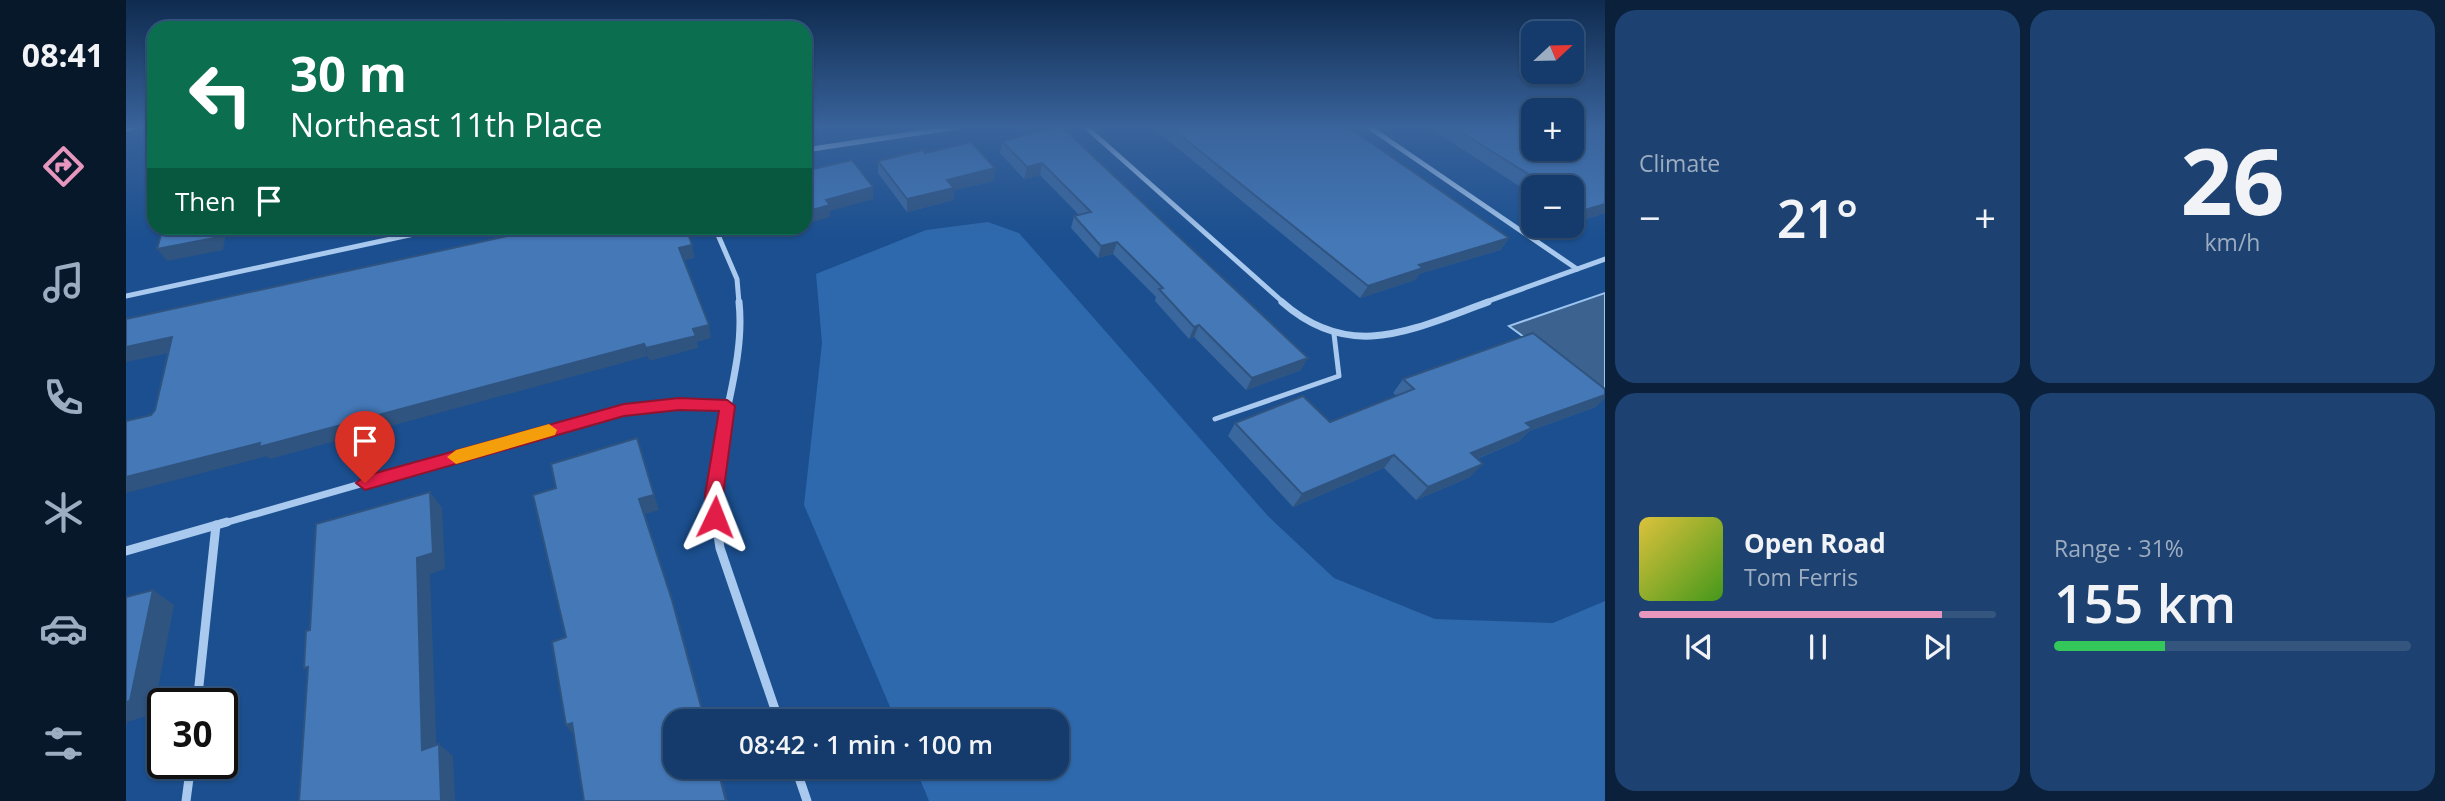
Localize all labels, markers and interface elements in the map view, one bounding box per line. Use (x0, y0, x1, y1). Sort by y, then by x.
north arrow (1521, 21, 1584, 84)
map controls (1521, 21, 1584, 238)
text: 08:41 (22, 33, 104, 76)
text: 30 m (290, 40, 407, 106)
icon: left (175, 49, 266, 140)
button: + (1521, 98, 1584, 161)
text: Northeast 11th Place (290, 103, 603, 146)
text: 26 (2180, 118, 2285, 242)
icon: directions (39, 142, 88, 191)
text: Climate (1639, 147, 1720, 179)
button: − (1521, 175, 1584, 238)
icon: arrive (250, 182, 288, 220)
text: 21° (1777, 182, 1858, 253)
text: Then (175, 183, 236, 219)
text: − (1639, 191, 1661, 243)
text: + (1974, 191, 1996, 243)
text: km/h (2205, 226, 2260, 258)
icon: music (39, 258, 88, 307)
icon: phone (39, 373, 88, 422)
pin (335, 411, 395, 483)
icon: arrive (346, 422, 384, 460)
position arrow (678, 480, 752, 554)
icon: climate (39, 488, 88, 537)
text: Open Road (1744, 525, 1886, 561)
text: Range · 31% (2054, 532, 2184, 564)
text: Tom Ferris (1744, 561, 1858, 593)
text: 155 km (2054, 567, 2236, 638)
icon: car (39, 604, 88, 653)
icon: previous (1680, 628, 1718, 666)
icon: pause (1799, 628, 1837, 666)
icon: next (1918, 628, 1956, 666)
speed limit sign: 30 (147, 688, 238, 779)
icon: filters (39, 719, 88, 768)
text: 08:42 · 1 min · 100 m (739, 726, 993, 762)

